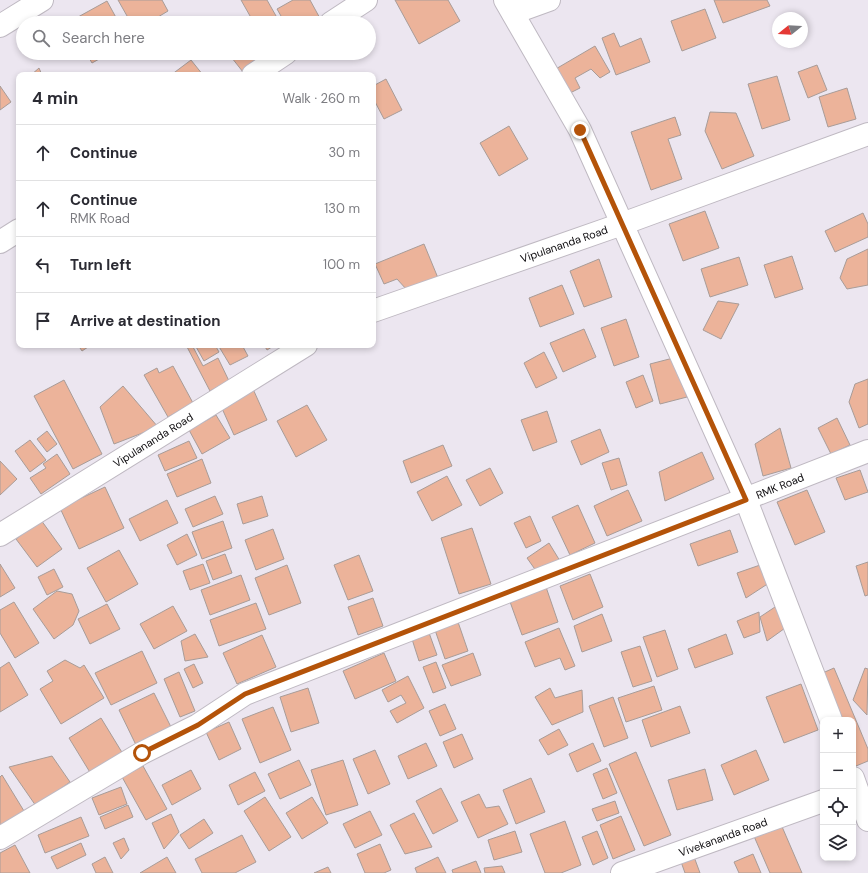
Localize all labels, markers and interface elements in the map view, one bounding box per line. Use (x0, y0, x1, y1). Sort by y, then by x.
north arrow (772, 12, 808, 48)
search box (16, 16, 376, 60)
icon: search (30, 27, 52, 49)
text: Search here (62, 28, 145, 48)
text: 4 min (32, 87, 78, 109)
text: Walk · 260 m (282, 90, 360, 107)
route end (571, 121, 589, 139)
icon: ahead (32, 142, 54, 164)
text: Continue (70, 143, 138, 163)
text: 30 m (328, 144, 360, 161)
text: Continue (70, 190, 138, 210)
icon: ahead (32, 198, 54, 220)
text: 130 m (324, 200, 360, 217)
text: RMK Road (70, 210, 130, 227)
street label: Vipulananda Road (518, 222, 610, 266)
icon: left (32, 254, 54, 276)
text: Turn left (70, 255, 131, 275)
text: 100 m (323, 256, 360, 273)
icon: arrive (32, 310, 54, 332)
text: Arrive at destination (70, 311, 221, 331)
street label: Vipulananda Road (110, 410, 196, 470)
street label: RMK Road (754, 470, 806, 502)
map controls (820, 717, 856, 861)
button: + (820, 717, 856, 753)
route start (133, 744, 151, 762)
button: − (820, 753, 856, 789)
button: locate (820, 789, 856, 825)
street label: Vivekananda Road (677, 814, 769, 860)
button: layers (820, 825, 856, 861)

